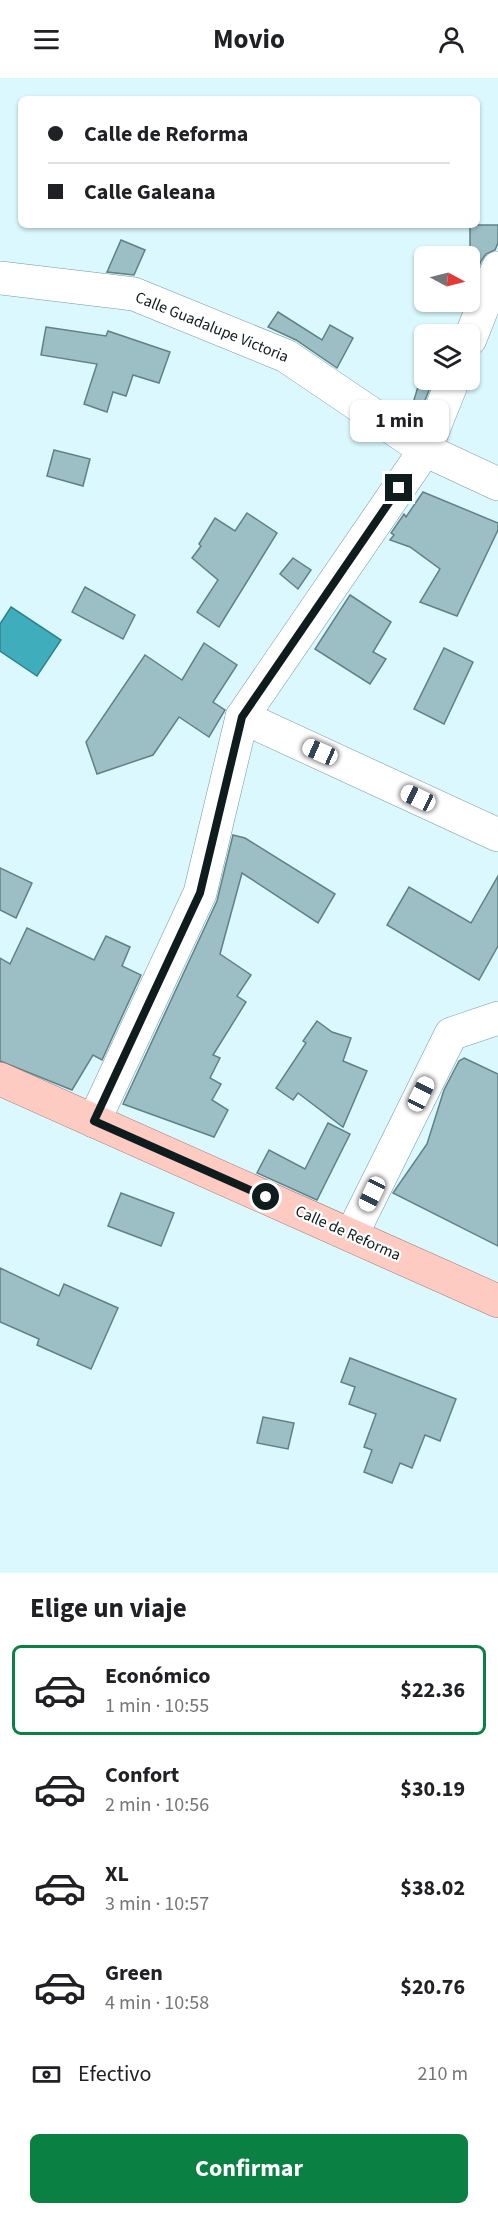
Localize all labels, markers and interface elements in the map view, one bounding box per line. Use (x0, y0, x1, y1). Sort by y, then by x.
text: Movio (213, 20, 285, 59)
icon: menu (30, 23, 63, 56)
icon: person (435, 23, 468, 56)
text: Calle de Reforma (84, 118, 248, 150)
text: Calle Galeana (84, 176, 216, 208)
north arrow (414, 246, 480, 312)
map controls (414, 246, 480, 390)
street label: Calle Guadalupe Victoria (132, 286, 292, 368)
button: layers (414, 324, 480, 390)
callout: 1 min (350, 401, 448, 443)
text: 1 min (375, 407, 424, 435)
route end (385, 474, 412, 501)
car (300, 736, 340, 768)
car (398, 782, 438, 814)
car (405, 1074, 437, 1114)
car (356, 1174, 388, 1214)
route start (252, 1183, 279, 1210)
street label: Calle de Reforma (292, 1200, 404, 1266)
text: Elige un viaje (30, 1589, 187, 1628)
text: Económico (105, 1660, 210, 1692)
icon: car (33, 1663, 87, 1717)
text: $22.36 (400, 1674, 465, 1706)
text: 1 min · 10:55 (105, 1692, 209, 1720)
text: Confort (105, 1759, 179, 1791)
icon: car (33, 1762, 87, 1816)
text: $30.19 (400, 1773, 465, 1805)
text: 2 min · 10:56 (105, 1791, 209, 1819)
text: XL (105, 1858, 129, 1890)
icon: car (33, 1861, 87, 1915)
text: $38.02 (400, 1872, 465, 1904)
text: 3 min · 10:57 (105, 1890, 209, 1918)
text: Green (105, 1957, 163, 1989)
icon: car (33, 1960, 87, 2014)
text: $20.76 (400, 1971, 465, 2003)
text: 4 min · 10:58 (105, 1989, 209, 2017)
icon: cash (30, 2058, 63, 2091)
text: Efectivo (78, 2058, 152, 2090)
text: 210 m (418, 2060, 468, 2088)
button: Confirmar (30, 2134, 468, 2203)

